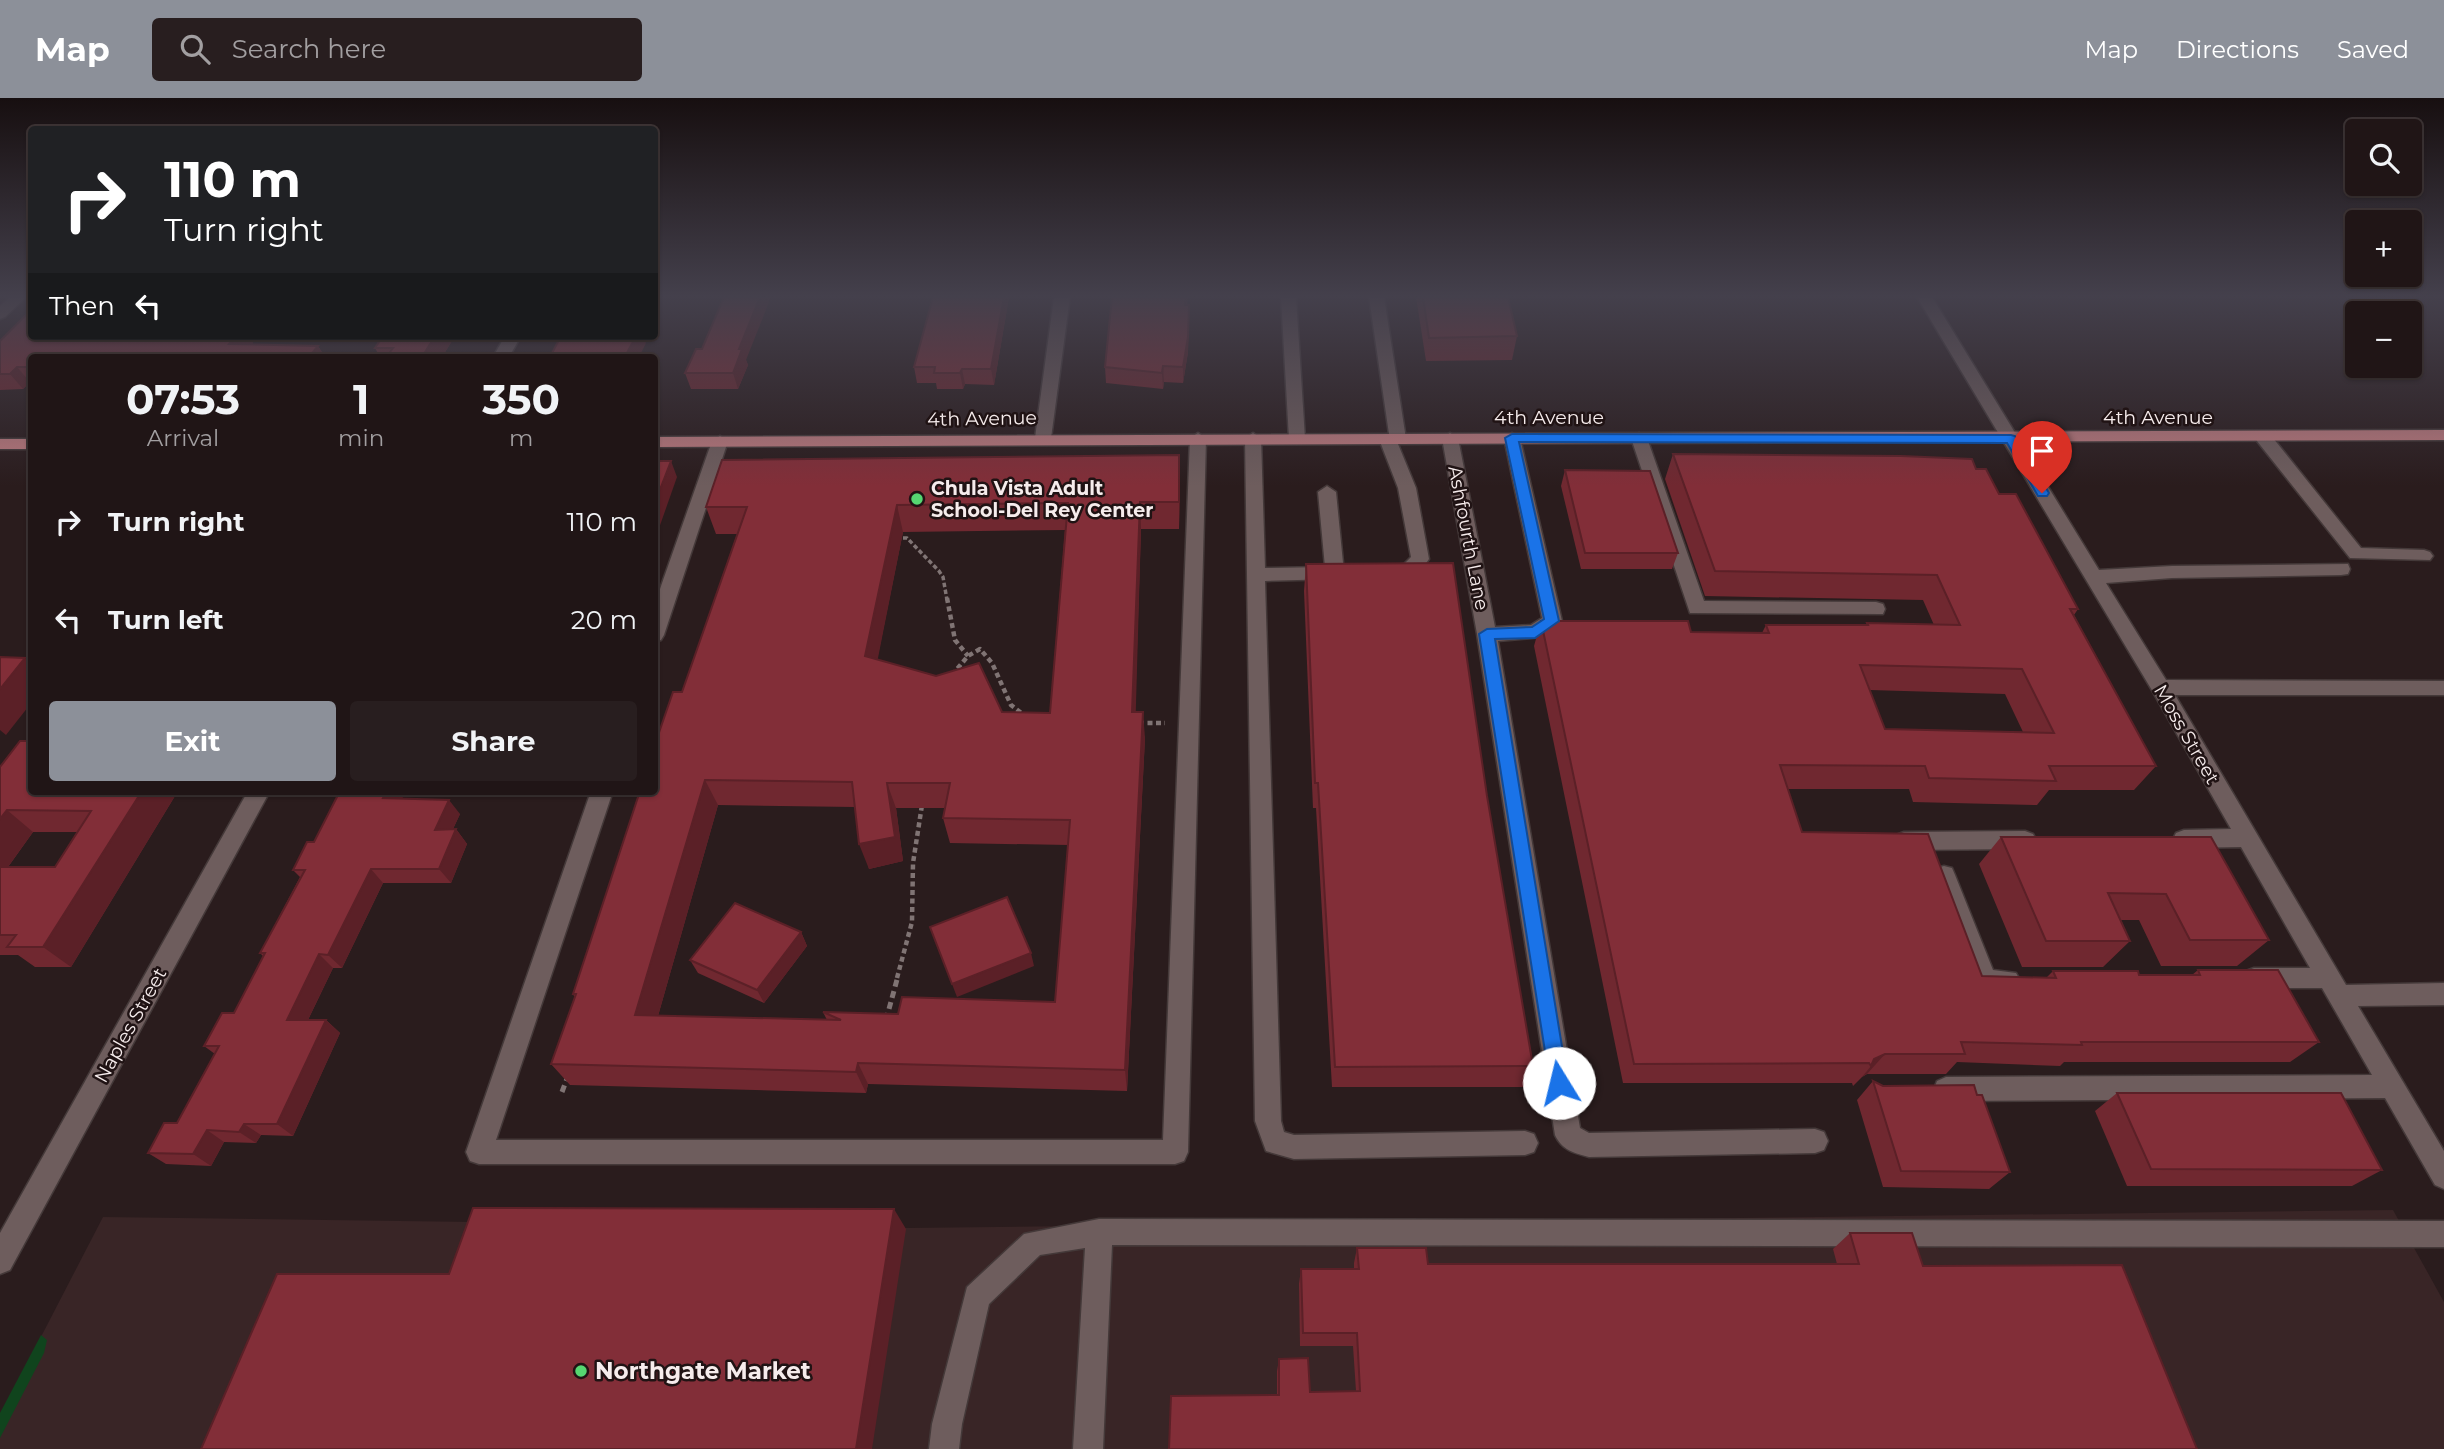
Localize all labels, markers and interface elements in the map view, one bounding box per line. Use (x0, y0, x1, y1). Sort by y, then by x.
search box (152, 18, 642, 81)
text: Map (35, 29, 110, 69)
icon: search (176, 30, 214, 68)
text: Search here (232, 33, 386, 65)
text: Map (2085, 35, 2138, 64)
text: Directions (2176, 35, 2299, 64)
text: Saved (2337, 35, 2409, 64)
map controls (2345, 119, 2422, 378)
button: search (2345, 119, 2422, 196)
text: 110 m (164, 150, 301, 209)
icon: right (49, 154, 140, 245)
text: Turn right (164, 210, 324, 249)
button: + (2345, 210, 2422, 287)
icon: left (129, 287, 167, 325)
text: Then (49, 290, 115, 322)
button: − (2345, 301, 2422, 378)
text: 07:53 (126, 373, 240, 425)
text: 1 (353, 373, 369, 425)
text: 350 (482, 373, 560, 425)
street label: 4th Avenue (927, 406, 1037, 431)
street label: 4th Avenue (1494, 406, 1604, 429)
street label: 4th Avenue (2103, 406, 2213, 429)
pin (2012, 421, 2072, 493)
text: Arrival (147, 424, 219, 452)
text: min (338, 424, 384, 452)
text: m (509, 424, 533, 452)
icon: arrive (2023, 432, 2061, 470)
street label: Ashfourth Lane (1443, 464, 1494, 612)
place label: Chula Vista Adult School-Del Rey Center (931, 477, 1154, 522)
marker: Chula Vista Adult School-Del Rey Center (909, 491, 925, 507)
icon: right (49, 503, 87, 541)
text: Turn right (108, 506, 244, 538)
text: 110 m (567, 506, 637, 538)
icon: left (49, 601, 87, 639)
text: Turn left (108, 604, 224, 636)
text: 20 m (571, 604, 637, 636)
street label: Moss Street (2149, 680, 2224, 788)
button: Exit (49, 701, 336, 781)
button: Share (350, 701, 637, 781)
street label: Naples Street (89, 964, 172, 1087)
position arrow (1522, 1046, 1596, 1120)
place label: Northgate Market (595, 1357, 811, 1385)
marker: Northgate Market (573, 1363, 589, 1379)

